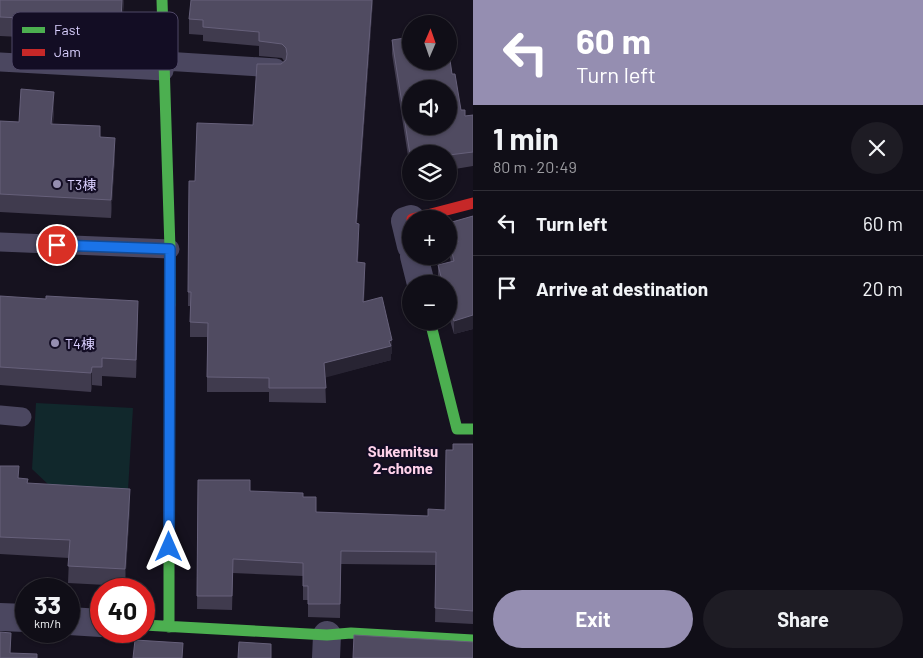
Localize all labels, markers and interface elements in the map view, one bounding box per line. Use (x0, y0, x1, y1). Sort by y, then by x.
legend (12, 12, 178, 70)
north arrow (402, 15, 458, 70)
map controls (402, 15, 457, 330)
text: 60 m (576, 19, 651, 61)
icon: left (493, 20, 558, 85)
text: Fast (54, 21, 80, 38)
text: Jam (54, 43, 81, 60)
text: Turn left (576, 61, 656, 87)
button: sound (402, 80, 457, 135)
text: 1 min (493, 120, 559, 156)
button: close (851, 122, 903, 174)
button: layers (402, 145, 457, 200)
text: 80 m · 20:49 (493, 157, 577, 176)
place label: T3棟 (67, 176, 96, 193)
marker: T3棟 (51, 178, 63, 190)
icon: left (493, 209, 521, 237)
button: + (402, 210, 457, 265)
text: Turn left (536, 212, 607, 235)
text: 60 m (863, 212, 903, 235)
pin (36, 224, 78, 266)
icon: arrive (43, 231, 71, 259)
icon: arrive (493, 274, 521, 302)
button: − (402, 275, 457, 330)
text: Arrive at destination (536, 277, 708, 300)
text: 20 m (863, 277, 903, 300)
place label: T4棟 (65, 335, 95, 352)
marker: T4棟 (49, 337, 61, 349)
district label: Sukemitsu 2-chome (368, 442, 438, 477)
position arrow (142, 520, 194, 572)
speed limit sign: 40 (90, 578, 155, 643)
text: 33 (34, 589, 61, 619)
button: Exit (493, 590, 693, 648)
button: Share (703, 590, 903, 648)
text: km/h (34, 616, 61, 630)

